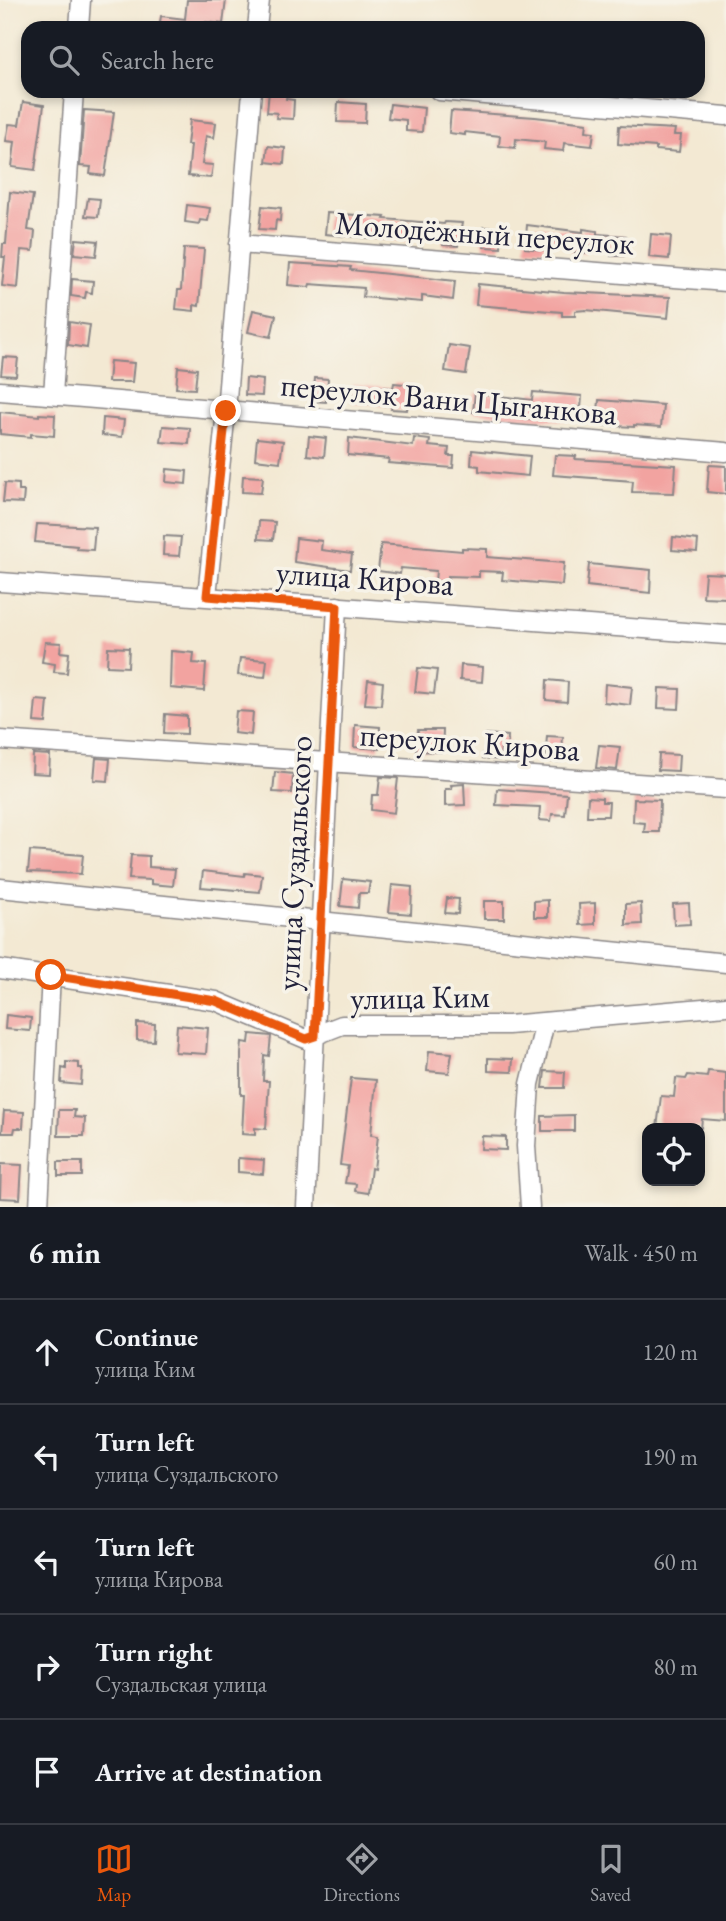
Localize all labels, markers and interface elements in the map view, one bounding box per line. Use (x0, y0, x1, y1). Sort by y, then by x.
search box (21, 21, 705, 98)
icon: search (45, 41, 83, 79)
text: Search here (101, 43, 214, 77)
street label: Молодёжный переулок (334, 202, 636, 264)
street label: переулок Вани Цыганкова (279, 363, 619, 435)
route end (210, 395, 241, 426)
street label: улица Кирова (275, 551, 455, 605)
street label: переулок Кирова (358, 713, 582, 771)
street label: улица Суздальского (266, 735, 322, 991)
route start (35, 959, 66, 990)
street label: улица Ким (350, 975, 490, 1019)
map controls (642, 1123, 705, 1186)
button: locate (642, 1123, 705, 1186)
text: 6 min (28, 1233, 101, 1272)
text: Walk · 450 m (584, 1238, 698, 1268)
text: Continue (95, 1320, 198, 1354)
icon: ahead (28, 1333, 66, 1371)
text: 120 m (642, 1337, 698, 1367)
text: улица Ким (95, 1354, 195, 1384)
text: Turn left (95, 1425, 194, 1459)
icon: left (28, 1438, 66, 1476)
text: 190 m (642, 1442, 698, 1472)
text: улица Суздальского (95, 1459, 278, 1489)
text: Turn left (95, 1530, 194, 1564)
icon: left (28, 1543, 66, 1581)
text: 60 m (653, 1547, 698, 1577)
text: улица Кирова (95, 1564, 223, 1594)
text: Turn right (95, 1635, 213, 1669)
icon: right (28, 1648, 66, 1686)
text: 80 m (653, 1652, 698, 1682)
text: Суздальская улица (95, 1669, 267, 1699)
icon: arrive (28, 1753, 66, 1791)
text: Arrive at destination (95, 1755, 322, 1789)
tab: Map (95, 1840, 133, 1907)
tab: Directions (323, 1840, 400, 1907)
tab: Saved (590, 1840, 631, 1907)

